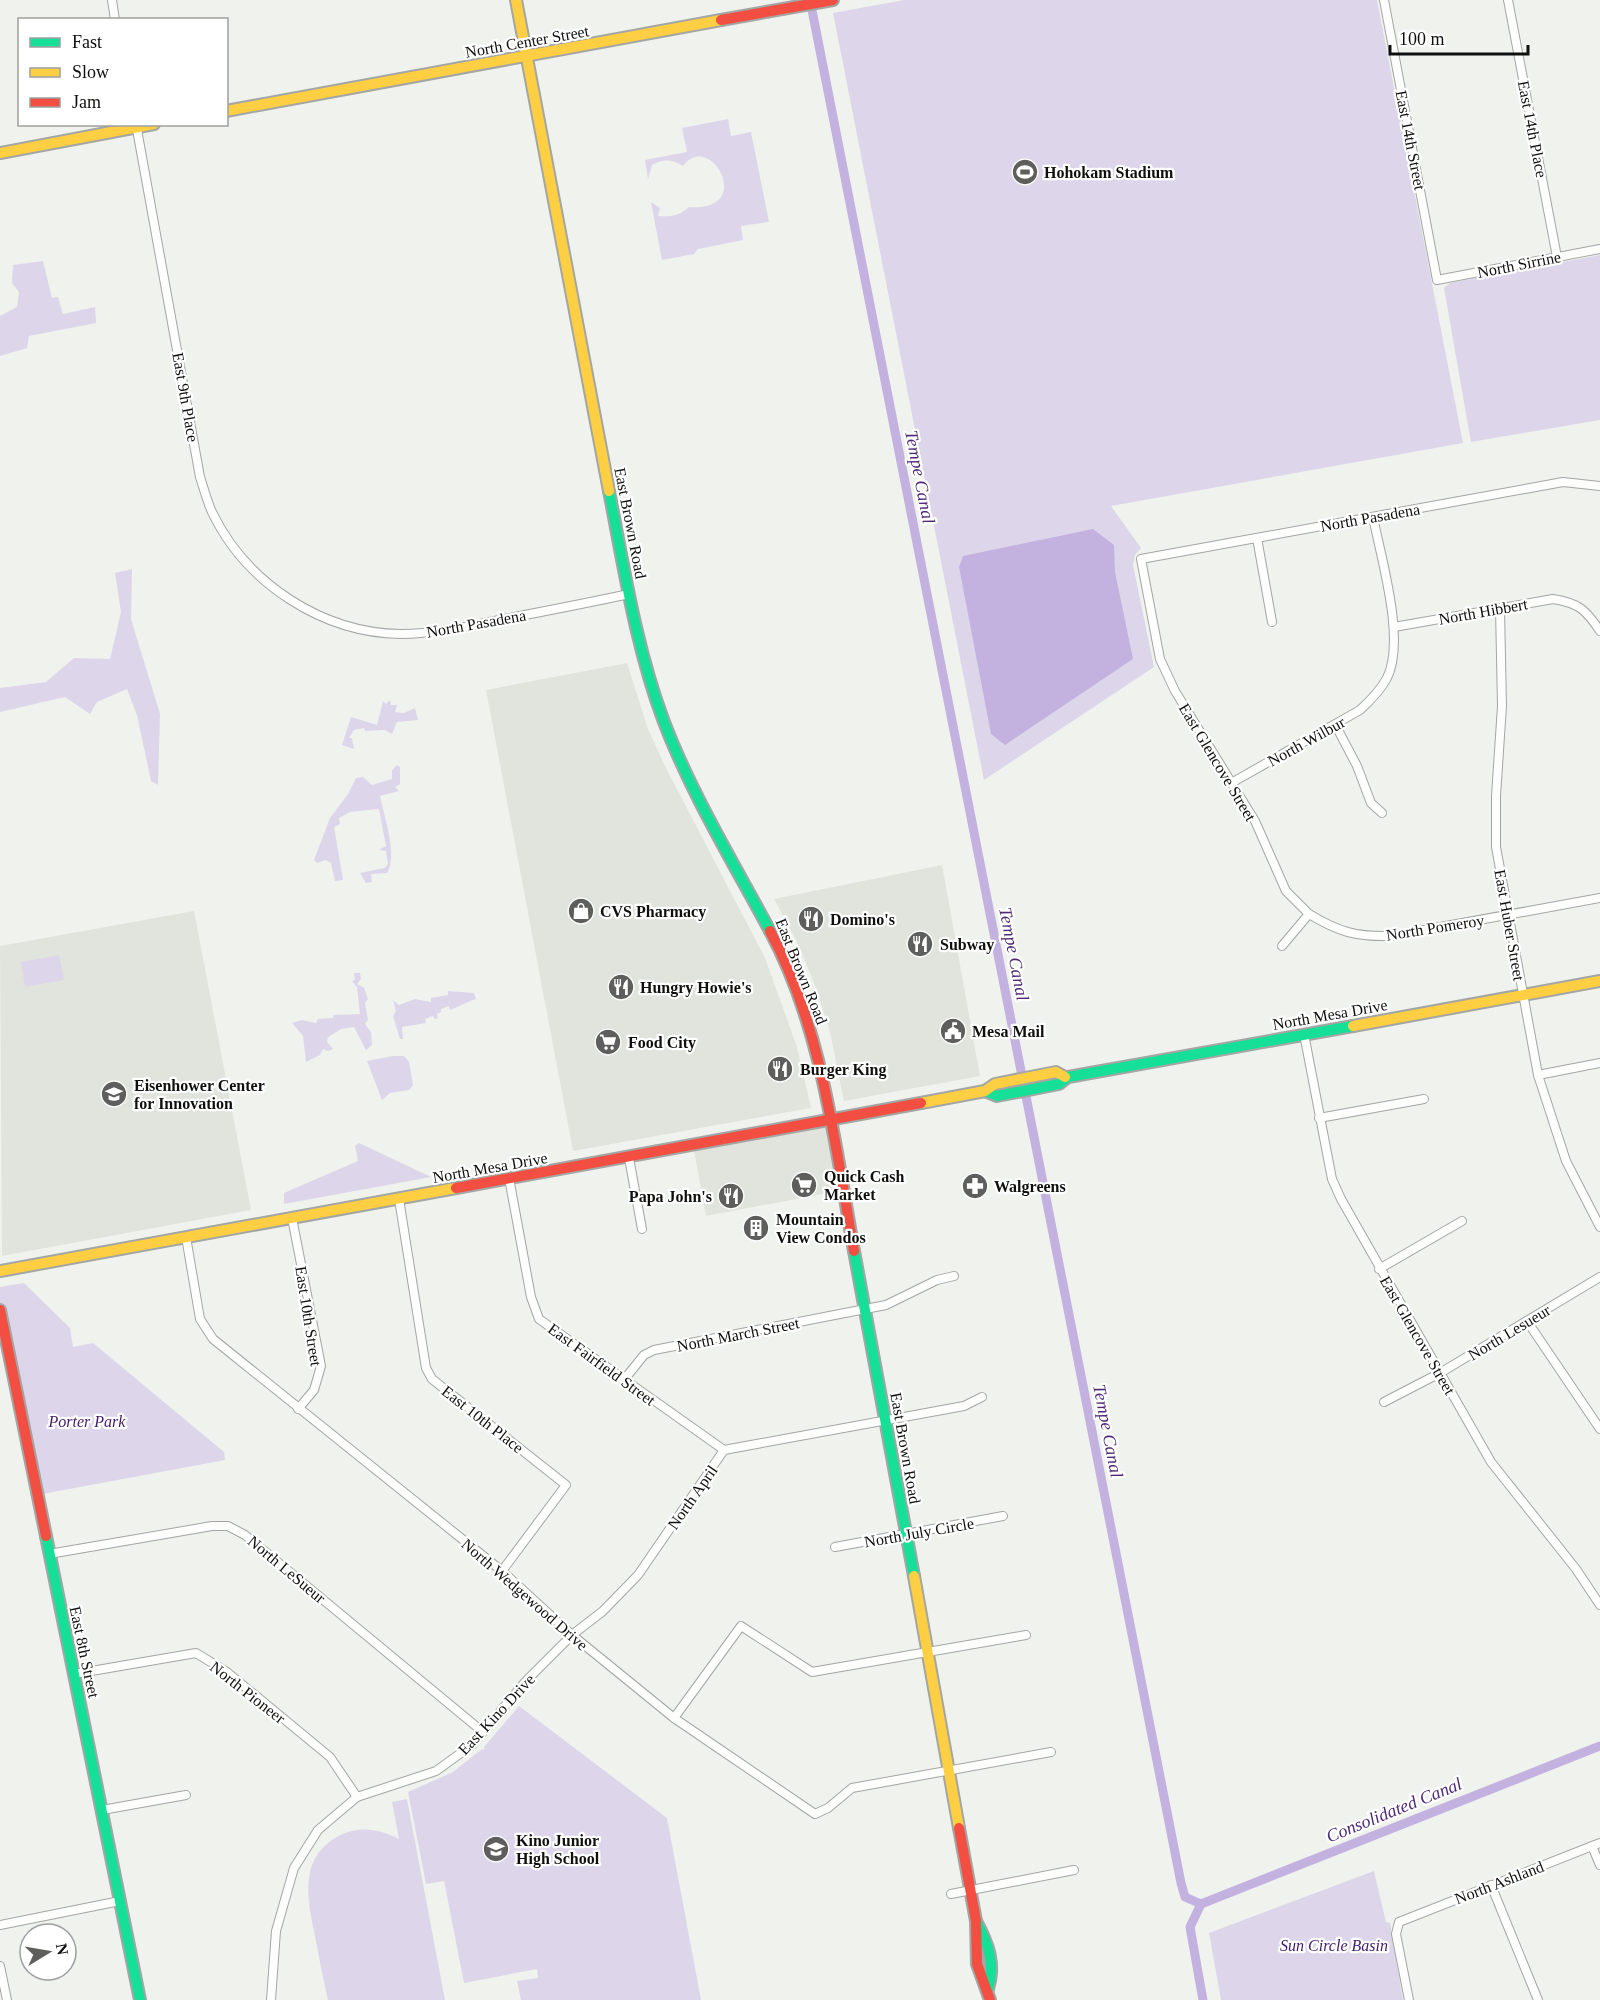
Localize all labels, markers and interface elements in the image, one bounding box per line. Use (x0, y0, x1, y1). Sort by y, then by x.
legend (18, 18, 228, 126)
scale bar (1390, 18, 1528, 56)
street label: North Center Street (464, 22, 591, 61)
text: 100 m (1399, 29, 1445, 49)
text: Fast (72, 32, 102, 52)
text: Slow (72, 62, 109, 82)
street label: East 14th Place (1515, 79, 1550, 179)
street label: East 14th Street (1392, 89, 1429, 192)
text: Jam (72, 92, 101, 112)
sports icon: Hohokam Stadium (1010, 157, 1040, 187)
place label: Hohokam Stadium (1044, 164, 1174, 181)
street label: North Sirrine (1476, 248, 1562, 281)
street label: East 9th Place (169, 351, 202, 443)
water label: Tempe Canal (901, 429, 939, 525)
street label: East Brown Road (611, 466, 650, 580)
street label: North Pasadena (1319, 500, 1421, 535)
street label: North Hibbert (1437, 595, 1530, 628)
street label: North Pasadena (425, 606, 527, 641)
street label: East Glencove Street (1176, 700, 1260, 825)
street label: North Wilbur (1265, 713, 1348, 770)
street label: East Huber Street (1491, 868, 1528, 983)
shop icon: CVS Pharmacy (566, 896, 596, 926)
place label: CVS Pharmacy (600, 903, 706, 921)
restaurant icon: Domino's (796, 904, 826, 934)
water label: Tempe Canal (995, 906, 1033, 1002)
place label: Domino's (830, 911, 895, 928)
street label: North Pomeroy (1385, 911, 1486, 945)
street label: East Brown Road (773, 916, 831, 1027)
restaurant icon: Subway (905, 929, 935, 959)
place label: Subway (940, 936, 994, 954)
restaurant icon: Hungry Howie's (606, 972, 636, 1002)
place label: Hungry Howie's (640, 979, 752, 997)
street label: North Mesa Drive (1271, 996, 1389, 1033)
public building icon: Mesa Mail (938, 1016, 968, 1046)
place label: Mesa Mail (972, 1023, 1045, 1040)
supermarket icon: Food City (593, 1027, 623, 1057)
place label: Food City (628, 1034, 696, 1052)
restaurant icon: Burger King (765, 1054, 795, 1084)
place label: Burger King (800, 1061, 886, 1079)
place label: Eisenhower Center for Innovation (134, 1077, 265, 1112)
school or university icon: Eisenhower Center for Innovation (99, 1079, 129, 1109)
street label: North Mesa Drive (431, 1149, 549, 1186)
place label: Quick Cash Market (824, 1168, 905, 1203)
supermarket icon: Quick Cash Market (789, 1170, 819, 1200)
pharmacy icon: Walgreens (960, 1171, 990, 1201)
place label: Walgreens (994, 1178, 1066, 1196)
restaurant icon: Papa John's (716, 1181, 746, 1211)
place label: Papa John's (629, 1188, 712, 1206)
place label: Mountain View Condos (776, 1211, 866, 1246)
building icon: Mountain View Condos (741, 1213, 771, 1243)
street label: East 10th Street (292, 1265, 325, 1368)
street label: East Glencove Street (1377, 1273, 1459, 1398)
street label: North Lesueur (1465, 1301, 1554, 1364)
street label: North March Street (675, 1314, 801, 1355)
street label: East Fairfield Street (545, 1320, 659, 1409)
street label: East 10th Place (439, 1382, 527, 1456)
water label: Tempe Canal (1089, 1383, 1127, 1479)
street label: East Brown Road (887, 1391, 924, 1505)
park label: Porter Park (48, 1413, 126, 1430)
street label: North April (664, 1462, 722, 1533)
street label: North July Circle (863, 1514, 975, 1551)
street label: North LeSueur (245, 1532, 329, 1607)
street label: North Wedgewood Drive (458, 1535, 591, 1654)
street label: East 8th Street (66, 1605, 103, 1700)
street label: North Pioneer (207, 1658, 289, 1727)
street label: East Kino Drive (455, 1671, 538, 1758)
water label: Consolidated Canal (1323, 1774, 1465, 1846)
place label: Kino Junior High School (516, 1832, 600, 1868)
school or university icon: Kino Junior High School (481, 1834, 511, 1864)
street label: North Ashland (1452, 1858, 1546, 1907)
north arrow (18, 1922, 78, 1982)
park label: Sun Circle Basin (1280, 1937, 1388, 1954)
text: N (53, 1942, 72, 1957)

